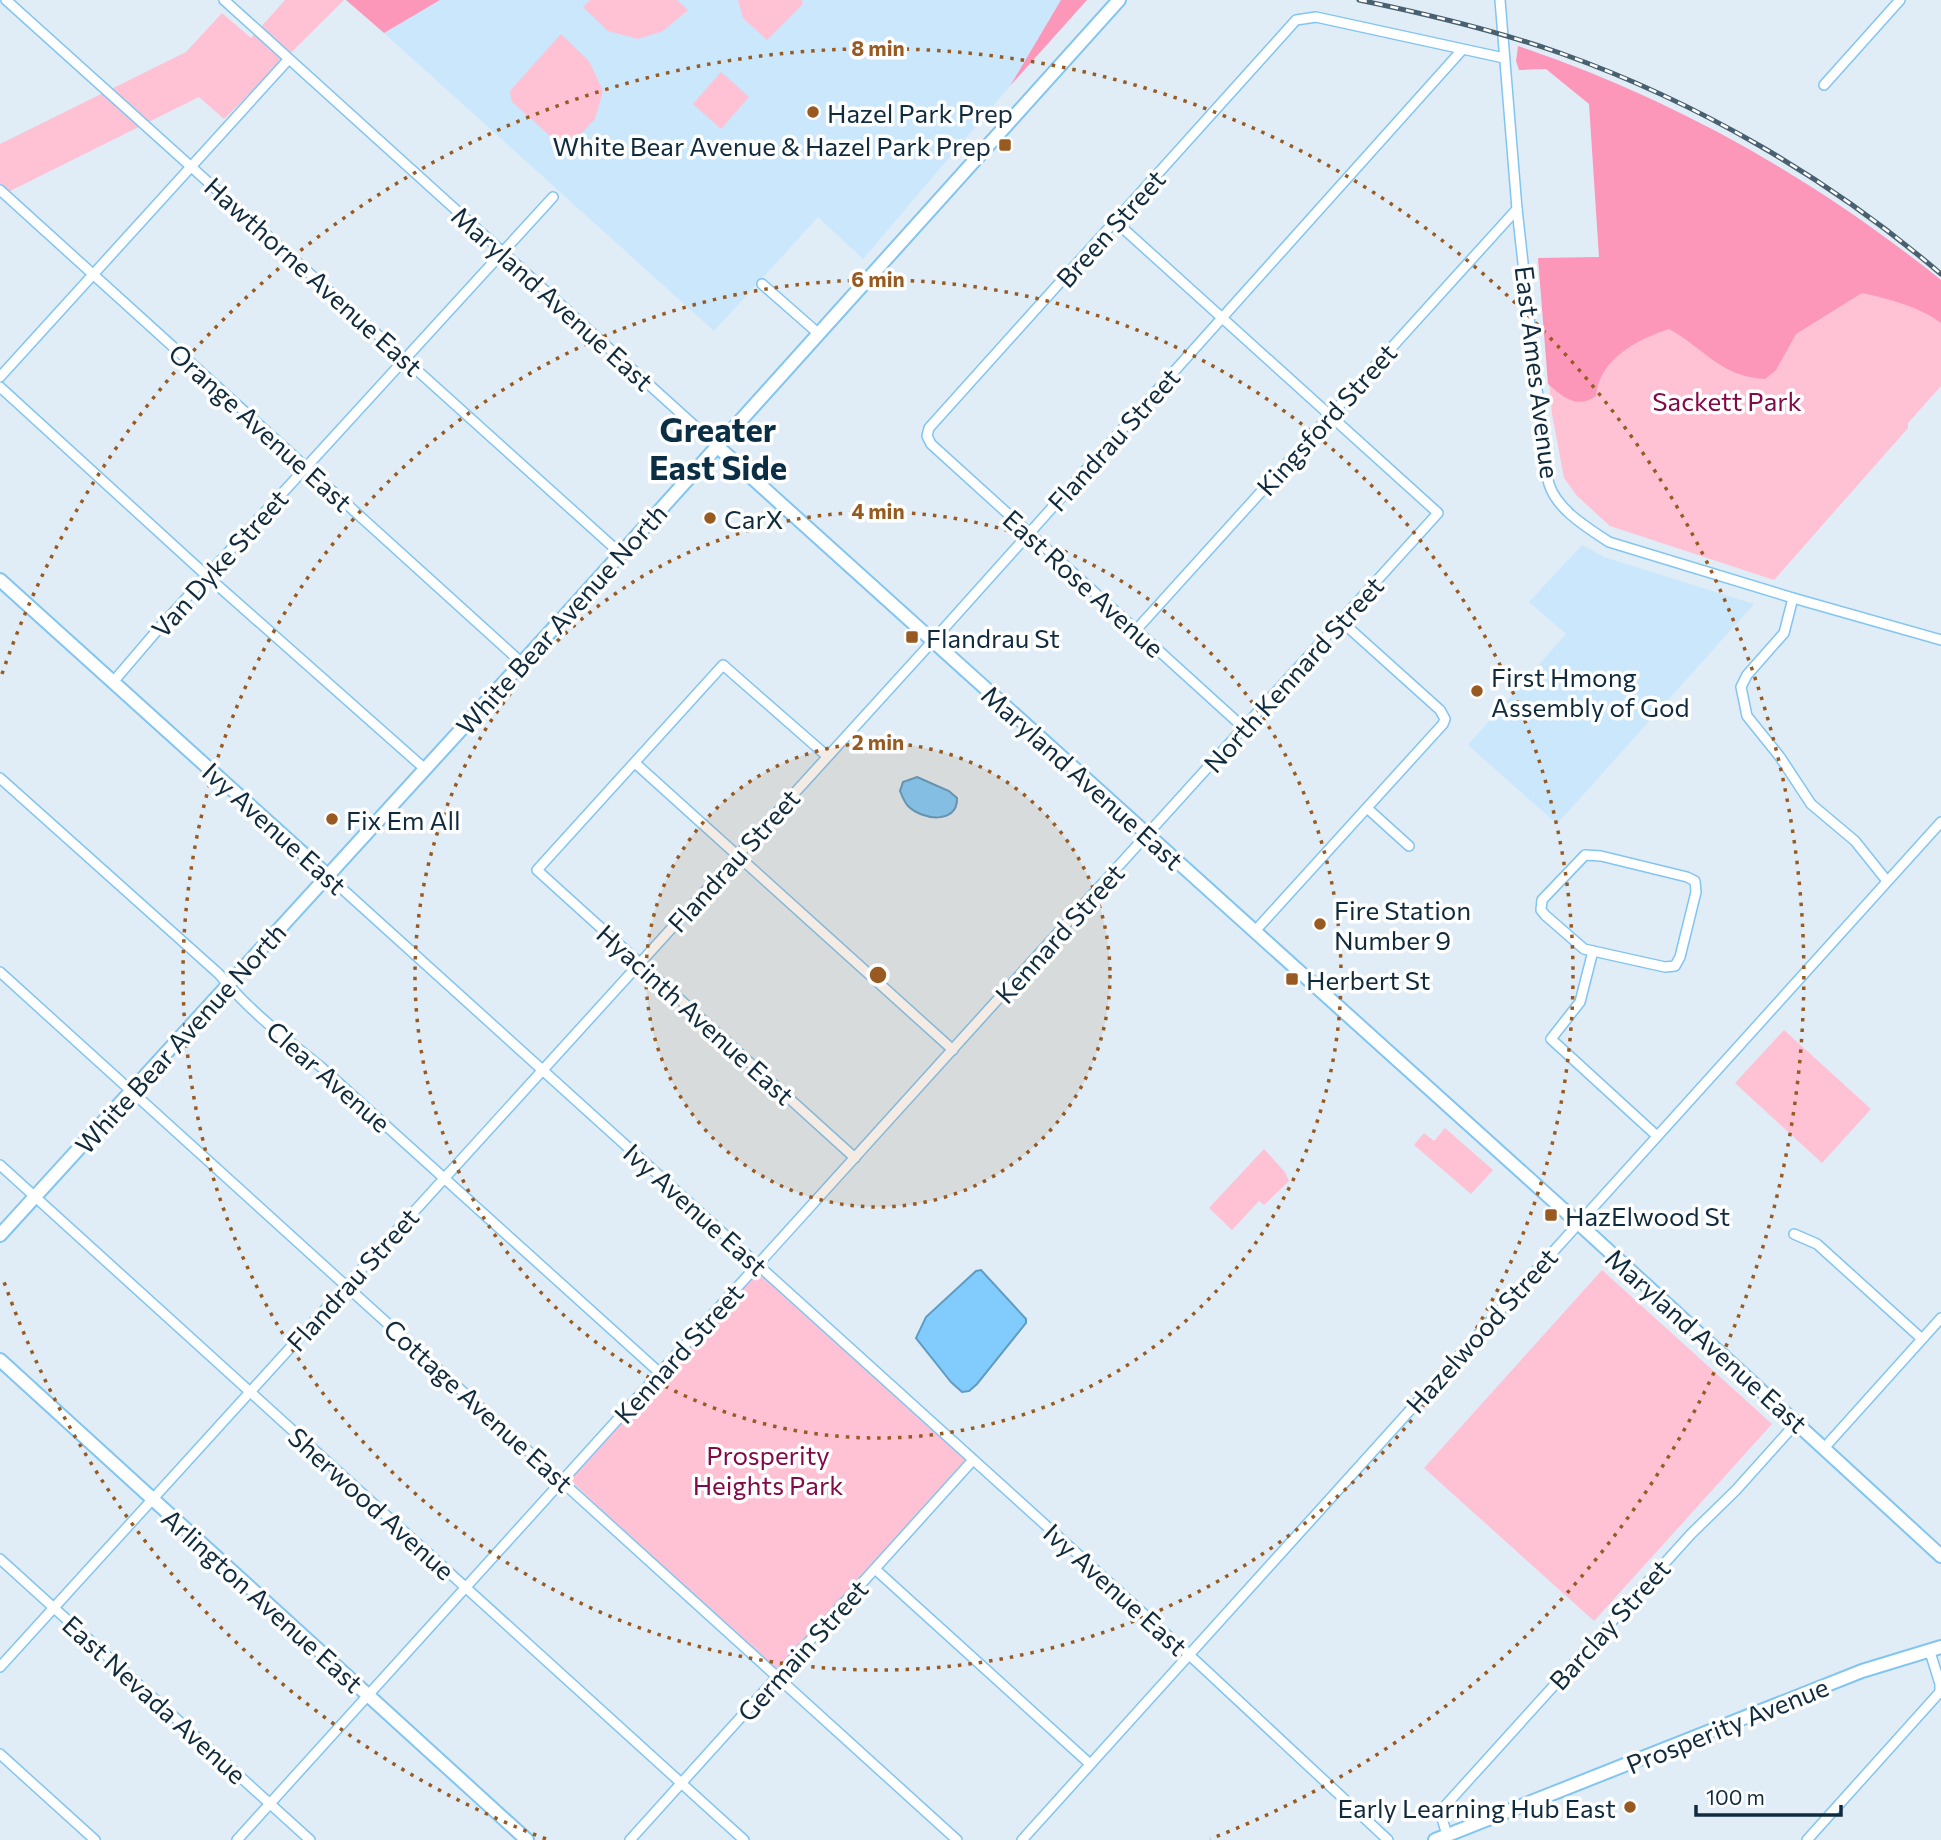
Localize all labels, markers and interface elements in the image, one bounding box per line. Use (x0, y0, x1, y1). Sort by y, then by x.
text: 8 min (851, 35, 905, 60)
place label: Hazel Park Prep (827, 97, 1013, 128)
marker: Hazel Park Prep (805, 104, 821, 120)
place label: White Bear Avenue & Hazel Park Prep (553, 130, 991, 161)
marker: White Bear Avenue & Hazel Park Prep (997, 137, 1013, 153)
street label: Breen Street (1049, 163, 1171, 293)
street label: Hawthorne Avenue East (199, 170, 429, 382)
street label: Maryland Avenue East (446, 199, 660, 397)
street label: East Ames Avenue (1510, 264, 1566, 480)
text: 6 min (851, 266, 905, 291)
street label: Orange Avenue East (163, 337, 359, 517)
street label: Kingsford Street (1250, 337, 1402, 501)
street label: Flandrau Street (1041, 361, 1185, 517)
park label: Sackett Park (1652, 385, 1802, 416)
district label: Greater East Side (649, 408, 787, 487)
street label: Van Dyke Street (144, 483, 294, 643)
street label: White Bear Avenue North (449, 497, 673, 741)
text: 4 min (851, 498, 905, 523)
place label: CarX (724, 503, 783, 534)
street label: East Rose Avenue (997, 503, 1171, 663)
marker: CarX (702, 510, 718, 526)
street label: North Kennard Street (1197, 570, 1389, 778)
place label: Flandrau St (926, 622, 1060, 653)
marker: Flandrau St (904, 629, 920, 645)
place label: First Hmong Assembly of God (1491, 661, 1690, 722)
street label: Maryland Avenue East (976, 678, 1190, 876)
marker: First Hmong Assembly of God (1469, 683, 1485, 699)
text: 2 min (852, 729, 904, 754)
street label: Ivy Avenue East (197, 756, 353, 900)
street label: Flandrau Street (661, 782, 805, 938)
place label: Fix Em All (346, 804, 461, 835)
marker: Fix Em All (324, 811, 340, 827)
street label: Kennard Street (988, 857, 1130, 1009)
place label: Fire Station Number 9 (1334, 894, 1471, 955)
street label: White Bear Avenue North (68, 916, 292, 1160)
marker: Fire Station Number 9 (1312, 916, 1328, 932)
street label: Hyacinth Avenue East (591, 917, 801, 1111)
centre of rings (866, 963, 890, 987)
place label: Herbert St (1306, 964, 1430, 995)
marker: Herbert St (1284, 971, 1300, 987)
street label: Clear Avenue (261, 1014, 397, 1138)
street label: Ivy Avenue East (618, 1137, 774, 1281)
place label: HazElwood St (1565, 1200, 1730, 1231)
street label: Flandrau Street (280, 1201, 424, 1357)
marker: HazElwood St (1543, 1207, 1559, 1223)
street label: Hazelwood Street (1399, 1241, 1563, 1419)
street label: Maryland Avenue East (1600, 1241, 1814, 1439)
street label: Kennard Street (607, 1277, 749, 1429)
street label: Cottage Avenue East (378, 1312, 580, 1498)
street label: Sherwood Avenue (283, 1420, 461, 1586)
park label: Prosperity Heights Park (693, 1439, 843, 1500)
street label: Arlington Avenue East (156, 1502, 370, 1698)
street label: Ivy Avenue East (1038, 1517, 1194, 1661)
street label: Barclay Street (1542, 1552, 1676, 1696)
street label: Germain Street (730, 1573, 874, 1727)
street label: East Nevada Avenue (57, 1608, 253, 1790)
street label: Prosperity Avenue (1621, 1670, 1833, 1780)
scale bar (1696, 1773, 1841, 1817)
text: 100 m (1706, 1784, 1765, 1809)
place label: Early Learning Hub East (1338, 1792, 1616, 1823)
marker: Early Learning Hub East (1622, 1799, 1638, 1815)

